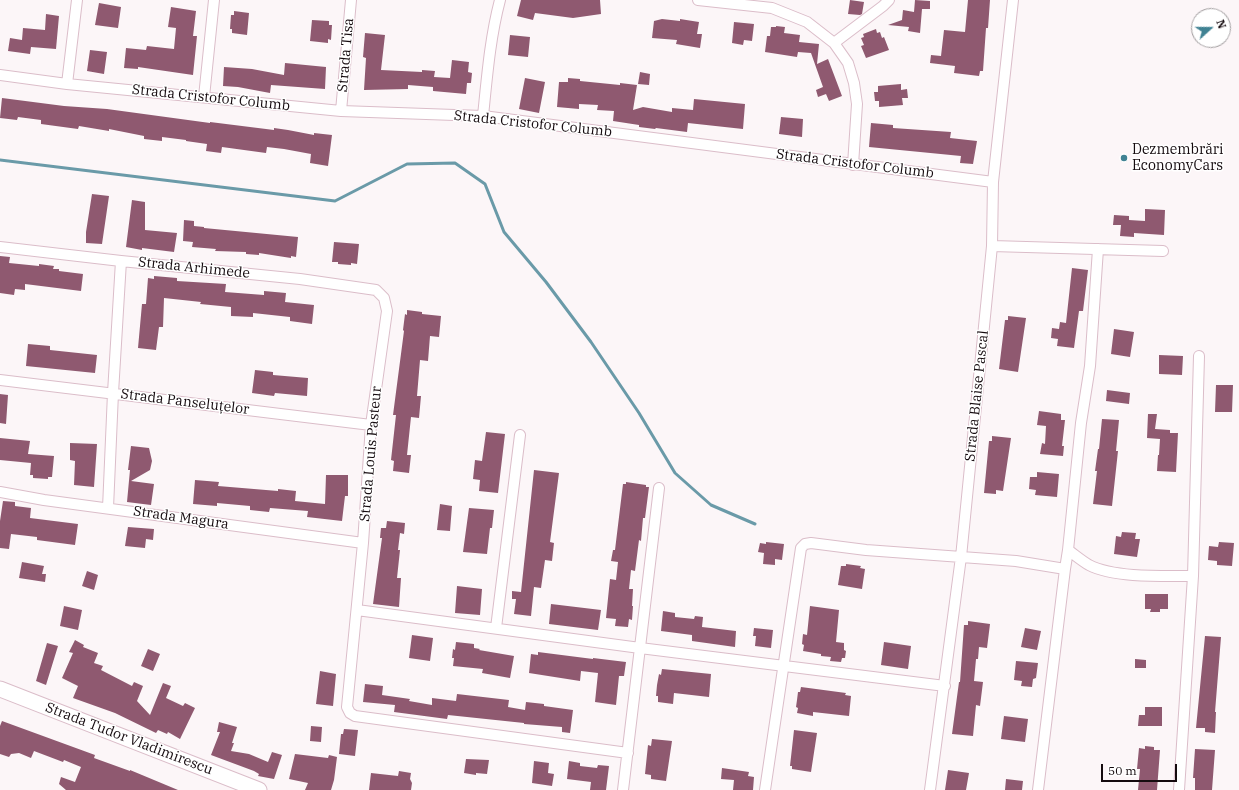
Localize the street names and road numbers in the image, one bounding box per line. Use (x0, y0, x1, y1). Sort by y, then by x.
street label: Strada Tisa (334, 17, 358, 93)
street label: Strada Cristofor Columb (131, 81, 291, 115)
street label: Strada Cristofor Columb (453, 107, 613, 141)
street label: Strada Cristofor Columb (775, 146, 935, 182)
street label: Strada Arhimede (137, 254, 251, 282)
street label: Strada Blaise Pascal (962, 330, 992, 462)
street label: Strada Panseluțelor (120, 386, 250, 418)
street label: Strada Louis Pasteur (357, 386, 385, 522)
street label: Strada Magura (132, 503, 230, 533)
street label: Strada Tudor Vladimirescu (43, 699, 215, 779)

